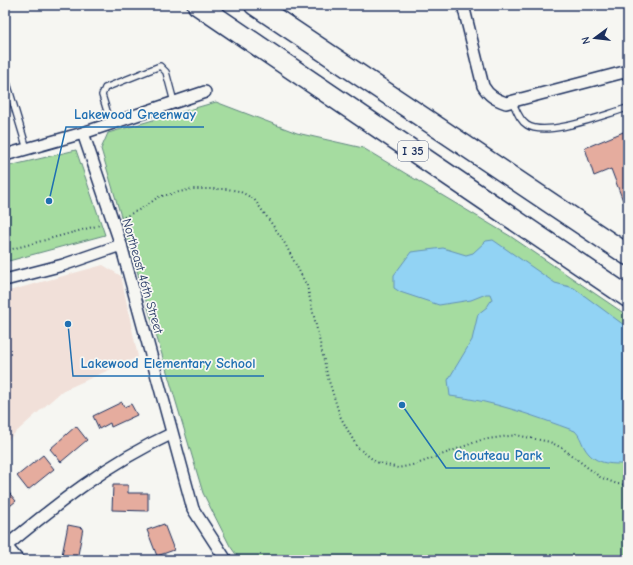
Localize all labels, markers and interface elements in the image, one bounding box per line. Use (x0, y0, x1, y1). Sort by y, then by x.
north arrow (575, 18, 615, 58)
text: N (579, 35, 593, 46)
callout: Lakewood Greenway (66, 101, 204, 127)
text: Lakewood Greenway (74, 106, 197, 123)
road number: I 35 (398, 141, 428, 161)
street label: Northeast 46th Street (119, 217, 167, 336)
callout: Lakewood Elementary School (73, 350, 264, 376)
text: Lakewood Elementary School (80, 355, 256, 372)
callout: Chouteau Park (446, 442, 550, 468)
text: Chouteau Park (454, 447, 542, 464)

